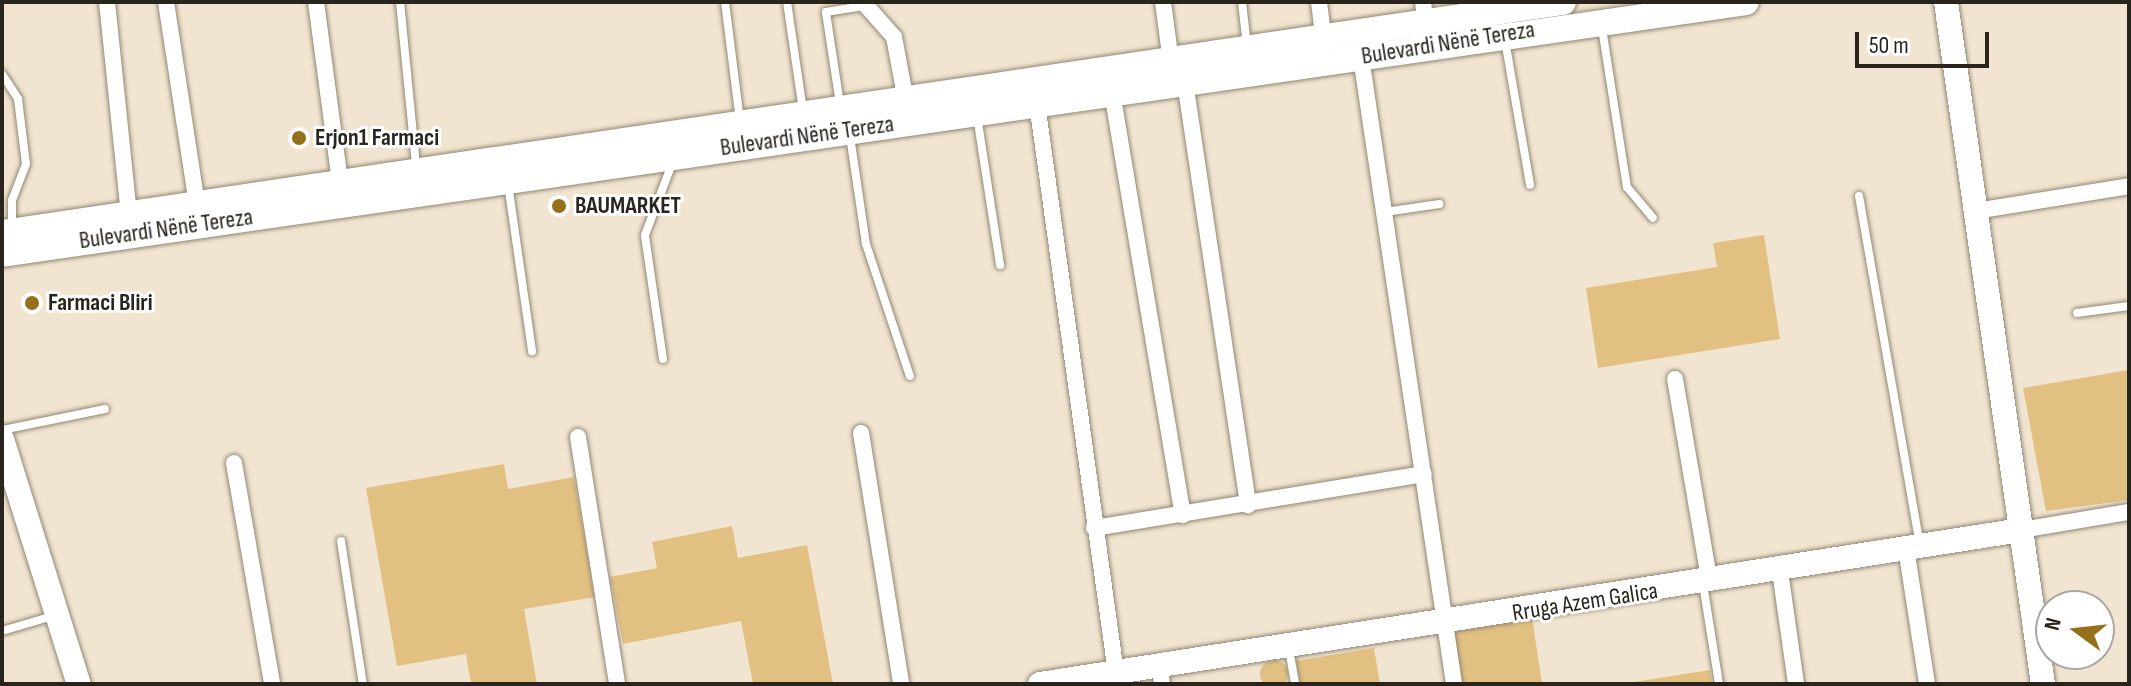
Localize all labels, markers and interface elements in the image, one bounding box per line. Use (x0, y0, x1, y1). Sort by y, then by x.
street label: Bulevardi Nënë Tereza (1359, 15, 1537, 71)
scale bar (1859, 16, 1993, 66)
text: 50 m (1869, 31, 1909, 60)
street label: Bulevardi Nënë Tereza (718, 110, 896, 162)
place label: Erjon1 Farmaci (315, 124, 439, 152)
marker: Erjon1 Farmaci (290, 129, 308, 147)
place label: BAUMARKET (575, 192, 681, 220)
marker: BAUMARKET (550, 197, 568, 215)
street label: Bulevardi Nënë Tereza (77, 203, 255, 255)
place label: Farmaci Bliri (48, 289, 153, 317)
marker: Farmaci Bliri (23, 294, 41, 312)
street label: Rruga Azem Galica (1510, 576, 1660, 628)
north arrow (2035, 590, 2115, 670)
text: N (2039, 615, 2068, 633)

